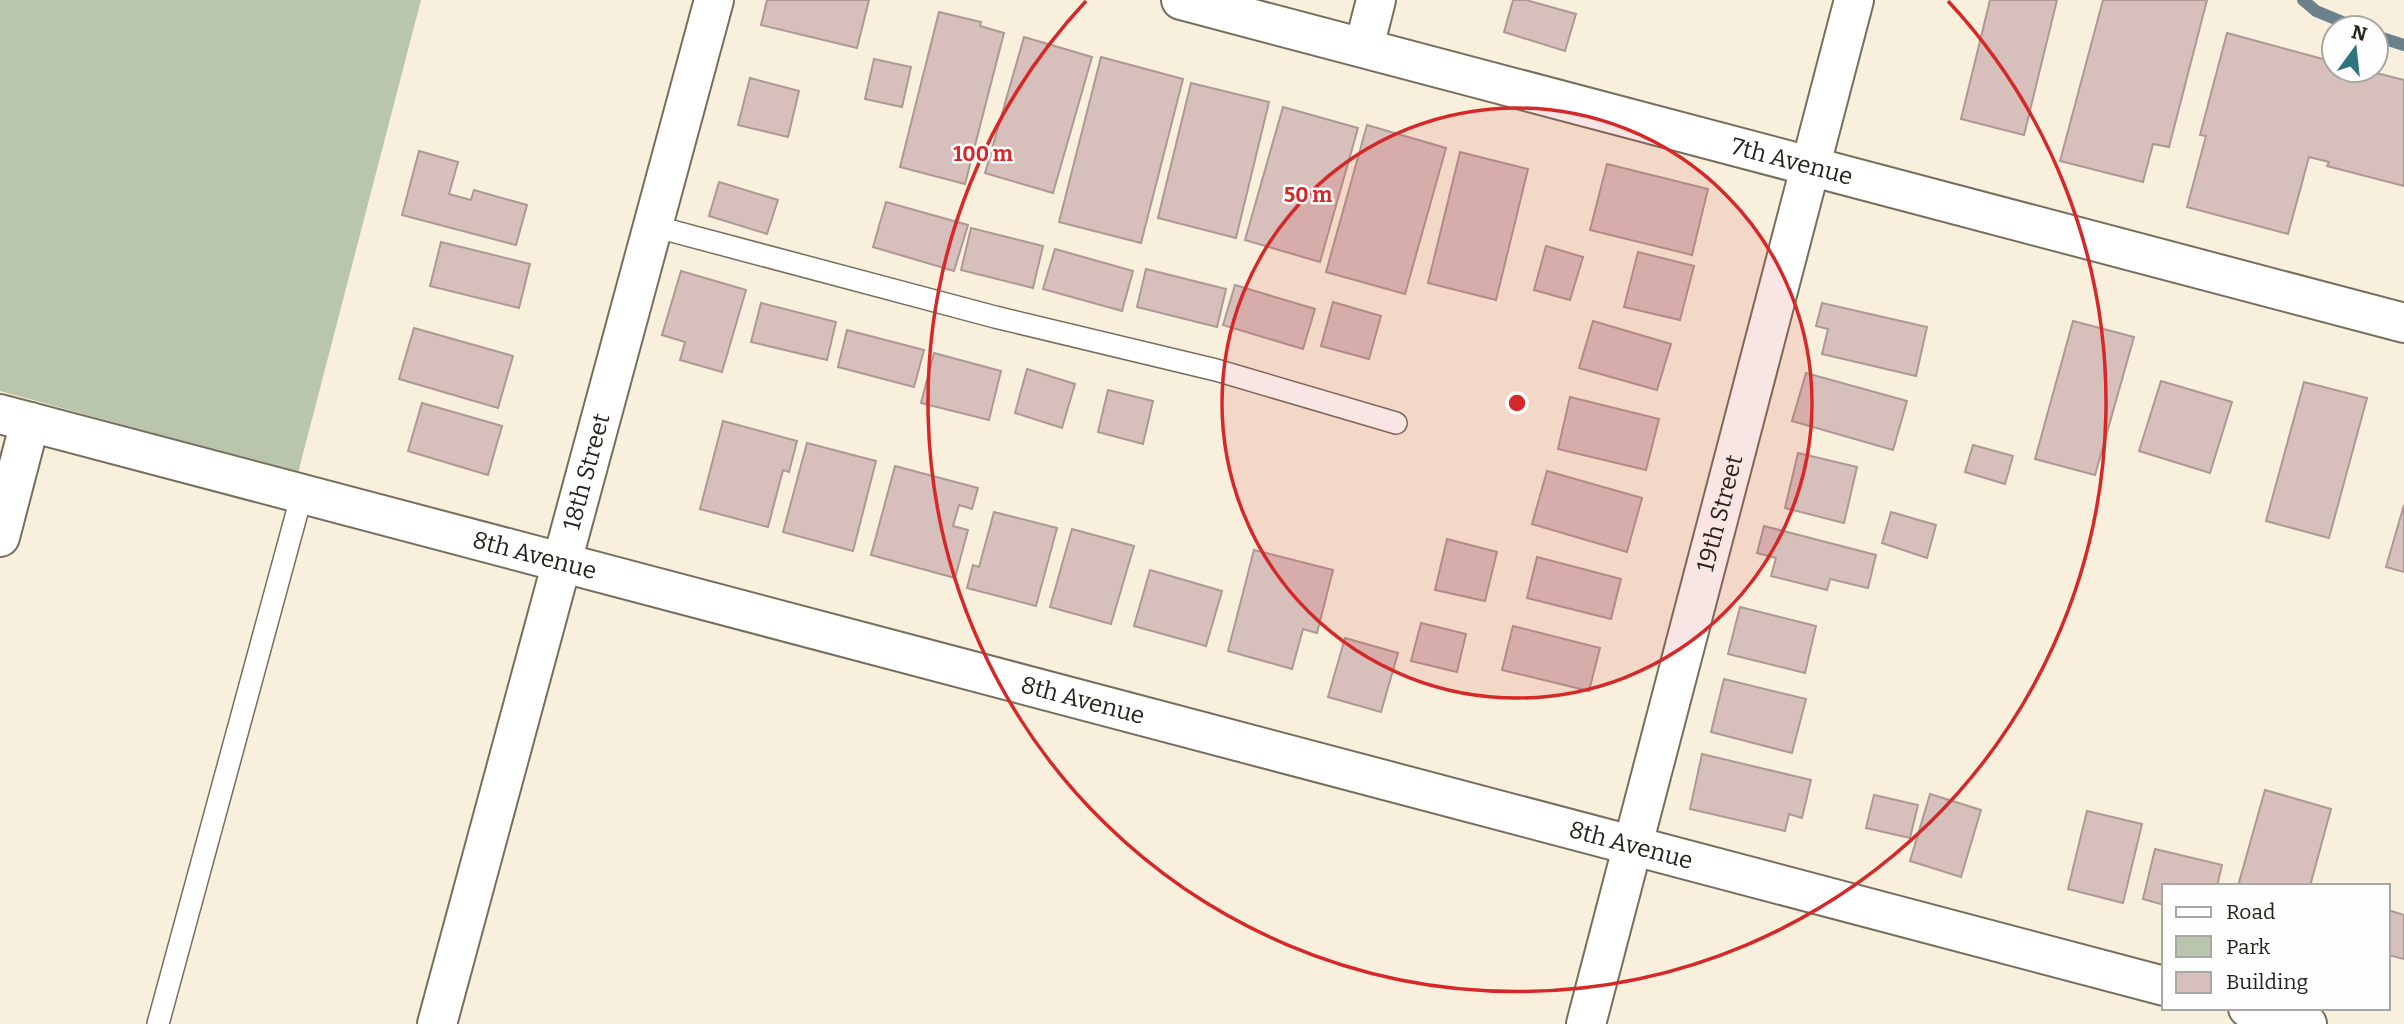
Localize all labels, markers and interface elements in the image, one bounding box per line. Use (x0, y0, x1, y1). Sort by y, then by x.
north arrow (2320, 14, 2390, 84)
text: N (2349, 20, 2370, 46)
street label: 7th Avenue (1728, 132, 1856, 191)
text: 100 m (953, 141, 1013, 167)
text: 50 m (1284, 182, 1332, 208)
centre of rings (1505, 391, 1529, 415)
street label: 18th Street (557, 410, 616, 533)
street label: 19th Street (1691, 451, 1748, 575)
street label: 8th Avenue (470, 526, 600, 585)
street label: 8th Avenue (1018, 670, 1148, 730)
street label: 8th Avenue (1566, 815, 1696, 875)
legend (2162, 884, 2390, 1010)
text: Road (2226, 899, 2275, 925)
text: Park (2226, 934, 2270, 960)
text: Building (2226, 969, 2309, 995)

